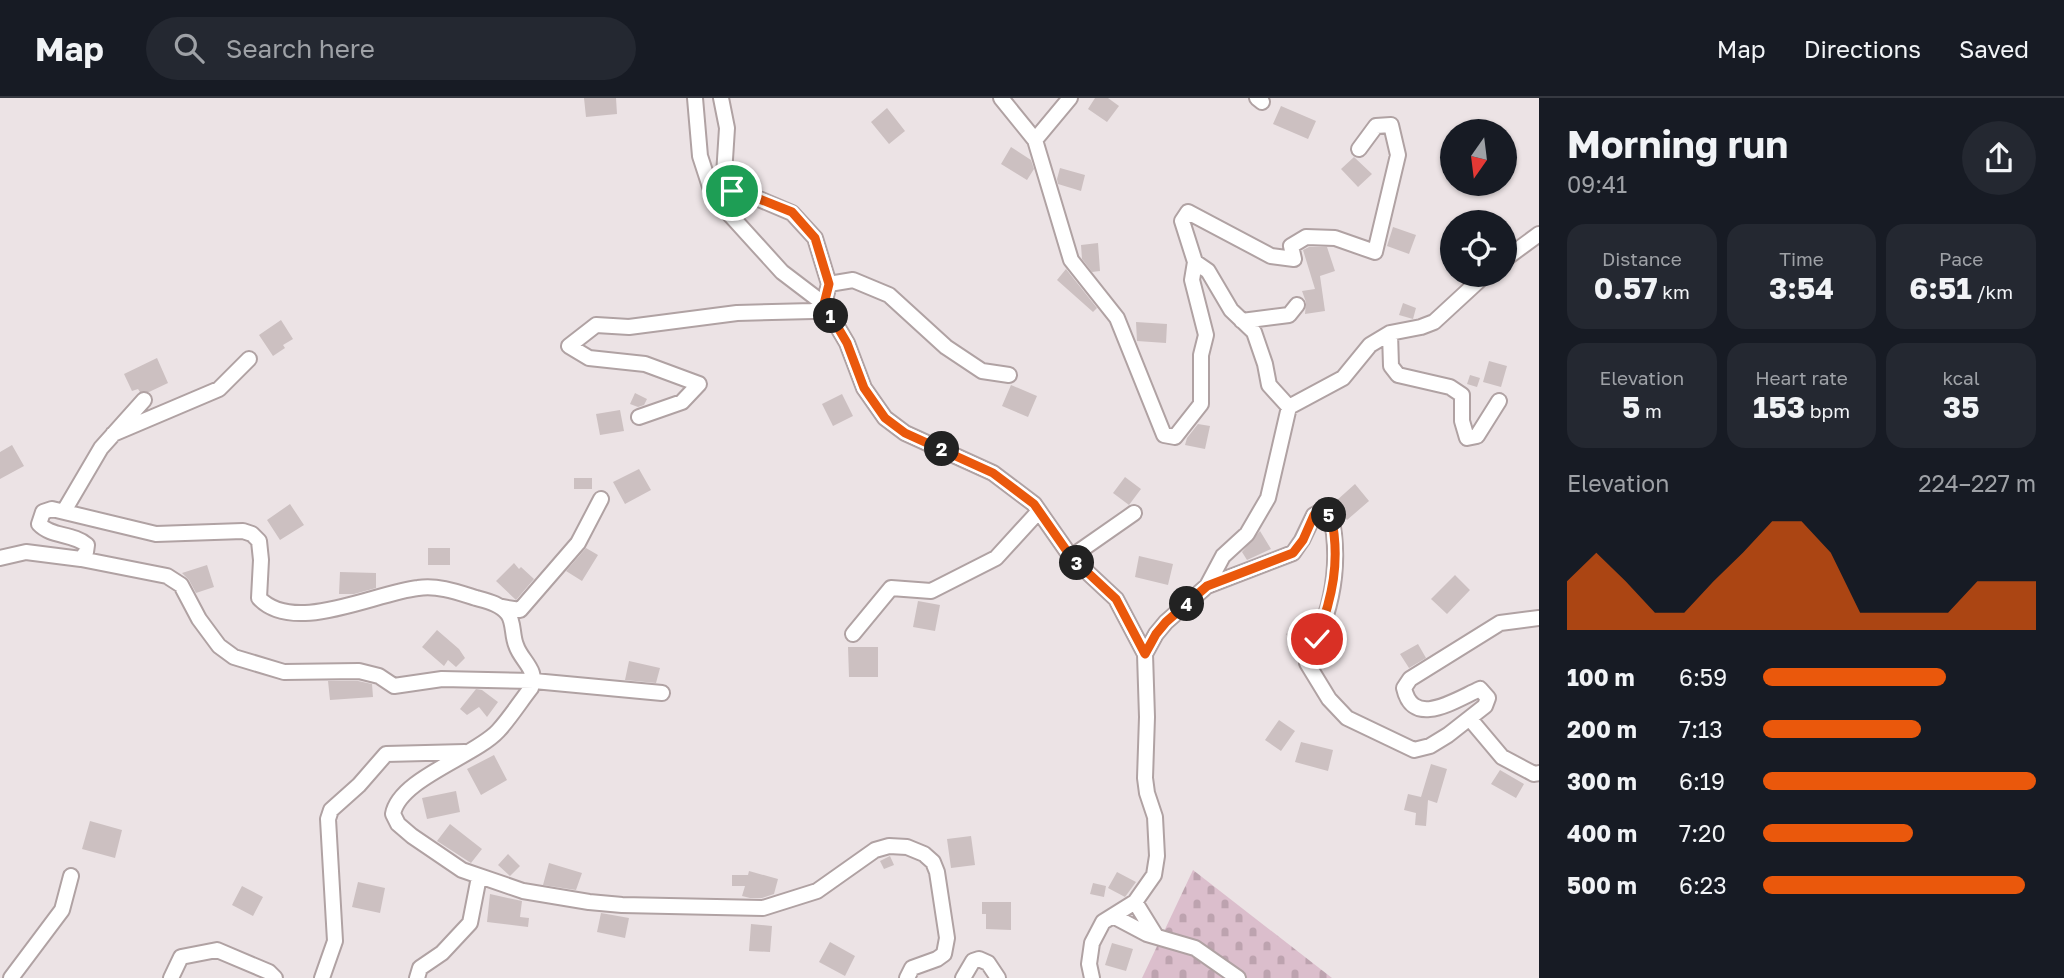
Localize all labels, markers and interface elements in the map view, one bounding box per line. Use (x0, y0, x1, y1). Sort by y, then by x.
search box (146, 17, 636, 80)
text: Map (35, 29, 104, 68)
icon: search (170, 29, 208, 67)
text: Search here (226, 33, 375, 64)
text: Map (1717, 34, 1766, 63)
text: Directions (1804, 34, 1921, 63)
text: Saved (1959, 34, 2029, 63)
north arrow (1440, 119, 1517, 196)
map controls (1440, 119, 1517, 287)
text: Morning run (1567, 121, 1788, 166)
button: share (1962, 121, 2036, 195)
pin (702, 161, 762, 221)
text: 09:41 (1567, 170, 1627, 198)
icon: arrive (713, 172, 751, 210)
button: locate (1440, 210, 1517, 287)
text: Distance (1602, 247, 1682, 270)
text: Time (1779, 247, 1824, 270)
text: Pace (1939, 247, 1983, 270)
text: 0.57 (1594, 270, 1658, 306)
text: 3:54 (1769, 270, 1834, 306)
text: 6:51 (1909, 270, 1972, 306)
text: km (1658, 280, 1690, 303)
text: /km (1972, 280, 2013, 303)
pin: 1 (814, 298, 848, 333)
text: 1 (826, 304, 835, 327)
text: Elevation (1600, 366, 1684, 389)
text: Heart rate (1755, 366, 1848, 389)
text: kcal (1942, 366, 1980, 389)
text: 5 (1622, 389, 1640, 425)
text: 153 (1753, 389, 1805, 425)
text: 35 (1943, 389, 1979, 425)
text: m (1640, 399, 1662, 422)
text: bpm (1805, 399, 1850, 422)
pin: 2 (925, 432, 960, 466)
text: 2 (936, 437, 947, 460)
text: Elevation (1567, 469, 1669, 497)
text: 224–227 m (1918, 469, 2036, 497)
pin: 5 (1312, 498, 1346, 532)
text: 5 (1323, 503, 1334, 526)
pin: 3 (1060, 546, 1094, 580)
text: 3 (1071, 551, 1082, 574)
pin: 4 (1170, 587, 1204, 622)
text: 4 (1181, 592, 1192, 615)
pin (1287, 609, 1347, 669)
icon: check (1298, 620, 1336, 658)
text: 100 m (1567, 663, 1635, 691)
text: 6:59 (1679, 663, 1727, 691)
text: 200 m (1567, 715, 1637, 743)
text: 7:13 (1679, 715, 1723, 743)
text: 300 m (1567, 767, 1637, 795)
text: 6:19 (1679, 767, 1725, 795)
text: 400 m (1567, 819, 1637, 847)
text: 7:20 (1679, 819, 1726, 847)
text: 500 m (1567, 871, 1637, 899)
text: 6:23 (1679, 871, 1727, 899)

